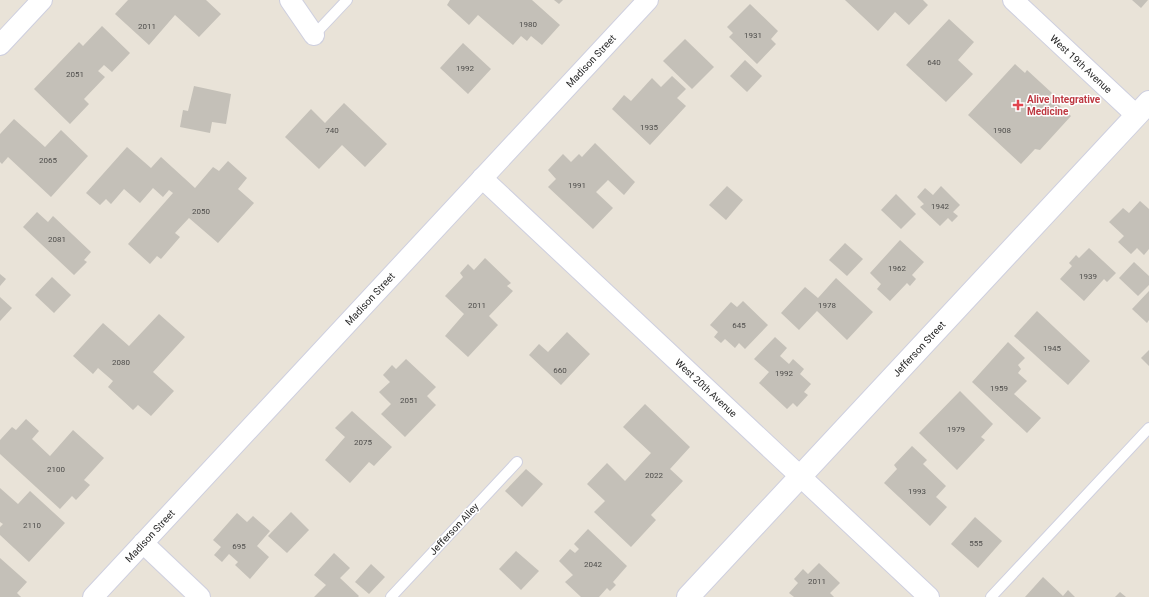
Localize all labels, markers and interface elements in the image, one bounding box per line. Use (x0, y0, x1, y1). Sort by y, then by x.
house number: 1980 (519, 20, 537, 29)
house number: 2011 (138, 22, 156, 31)
house number: 1931 (744, 31, 762, 40)
street label: Madison Street (564, 33, 618, 89)
street label: West 19th Avenue (1048, 33, 1114, 95)
house number: 640 (927, 58, 941, 67)
house number: 1992 (456, 64, 474, 73)
house number: 2051 (66, 70, 84, 79)
place label: Alive Integrative Medicine (1027, 94, 1101, 117)
marker: Alive Integrative Medicine (1012, 99, 1024, 111)
house number: 1935 (640, 123, 658, 132)
house number: 740 (325, 126, 339, 135)
house number: 1908 (993, 126, 1011, 135)
house number: 2065 (39, 156, 57, 165)
house number: 1991 (568, 181, 586, 190)
house number: 1942 (931, 202, 949, 211)
house number: 2050 (192, 207, 210, 216)
house number: 2081 (48, 235, 66, 244)
house number: 1962 (888, 264, 906, 273)
street label: Madison Street (343, 271, 397, 327)
house number: 1939 (1079, 272, 1097, 281)
house number: 2011 (468, 301, 486, 310)
house number: 1978 (818, 301, 836, 310)
street label: Jefferson Street (891, 319, 947, 379)
house number: 645 (732, 321, 746, 330)
house number: 1945 (1043, 344, 1061, 353)
street label: West 20th Avenue (673, 357, 739, 419)
house number: 2080 (112, 358, 130, 367)
house number: 660 (553, 366, 567, 375)
house number: 1992 (775, 369, 793, 378)
house number: 1959 (990, 384, 1008, 393)
house number: 2051 (400, 396, 418, 405)
house number: 1979 (947, 425, 965, 434)
house number: 2075 (354, 438, 372, 447)
house number: 2100 (47, 465, 65, 474)
house number: 2022 (645, 471, 663, 480)
house number: 1993 (908, 487, 926, 496)
street label: Jefferson Alley (427, 501, 481, 557)
street label: Madison Street (123, 508, 177, 564)
house number: 2110 (23, 521, 41, 530)
house number: 555 (969, 539, 983, 548)
house number: 695 (232, 542, 246, 551)
house number: 2042 (584, 560, 602, 569)
house number: 2011 (808, 577, 826, 586)

